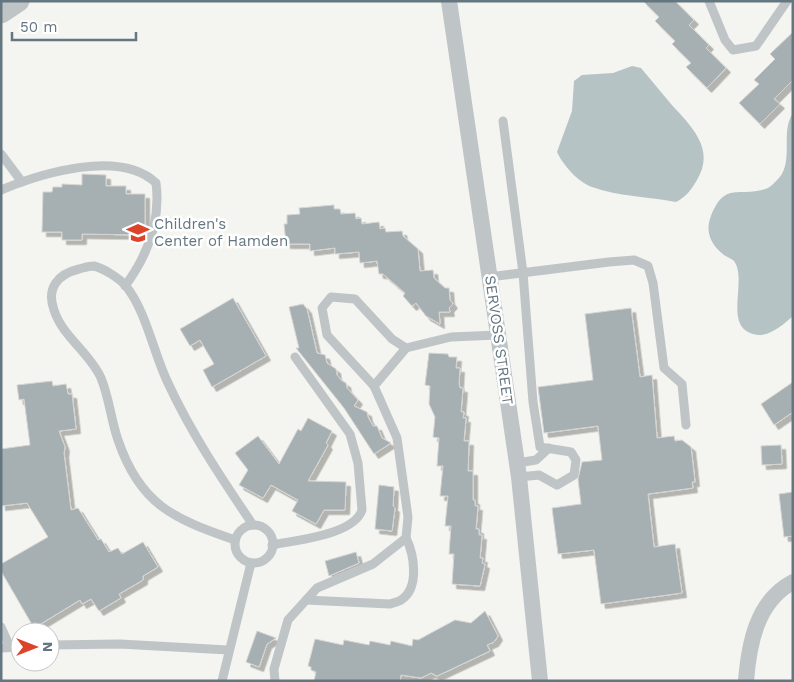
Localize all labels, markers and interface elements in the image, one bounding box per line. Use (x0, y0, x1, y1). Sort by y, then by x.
scale bar (12, 10, 136, 42)
text: 50 m (20, 18, 57, 36)
place label: Children's Center of Hamden (154, 215, 288, 250)
school or university icon: Children's Center of Hamden (125, 220, 151, 246)
street label: SERVOSS STREET (481, 274, 517, 406)
north arrow (10, 622, 60, 672)
text: N (40, 642, 56, 652)

